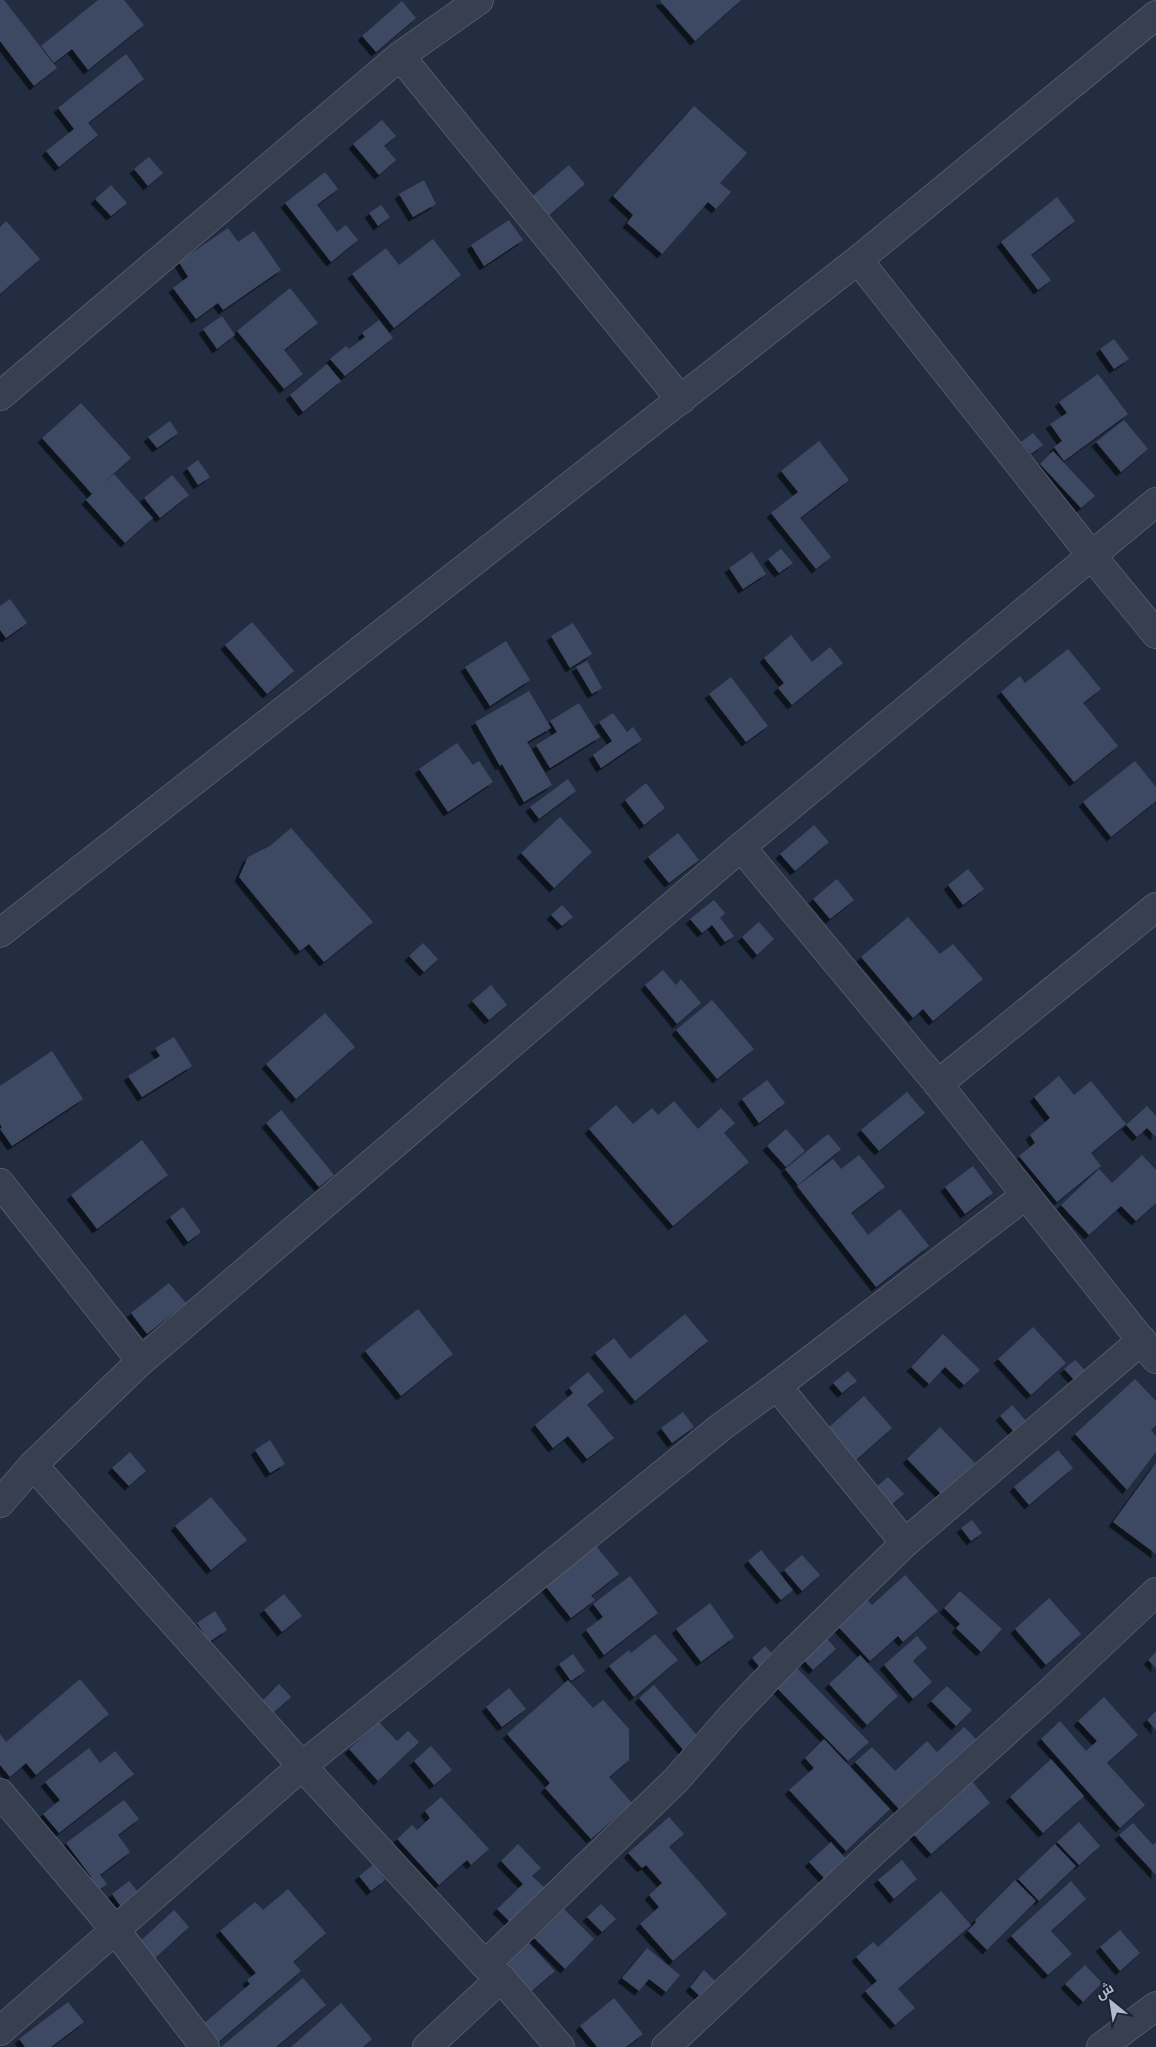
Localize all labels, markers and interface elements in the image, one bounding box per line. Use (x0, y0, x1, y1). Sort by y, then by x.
north arrow (1086, 1977, 1136, 2027)
text: ش (1093, 1979, 1117, 2003)

